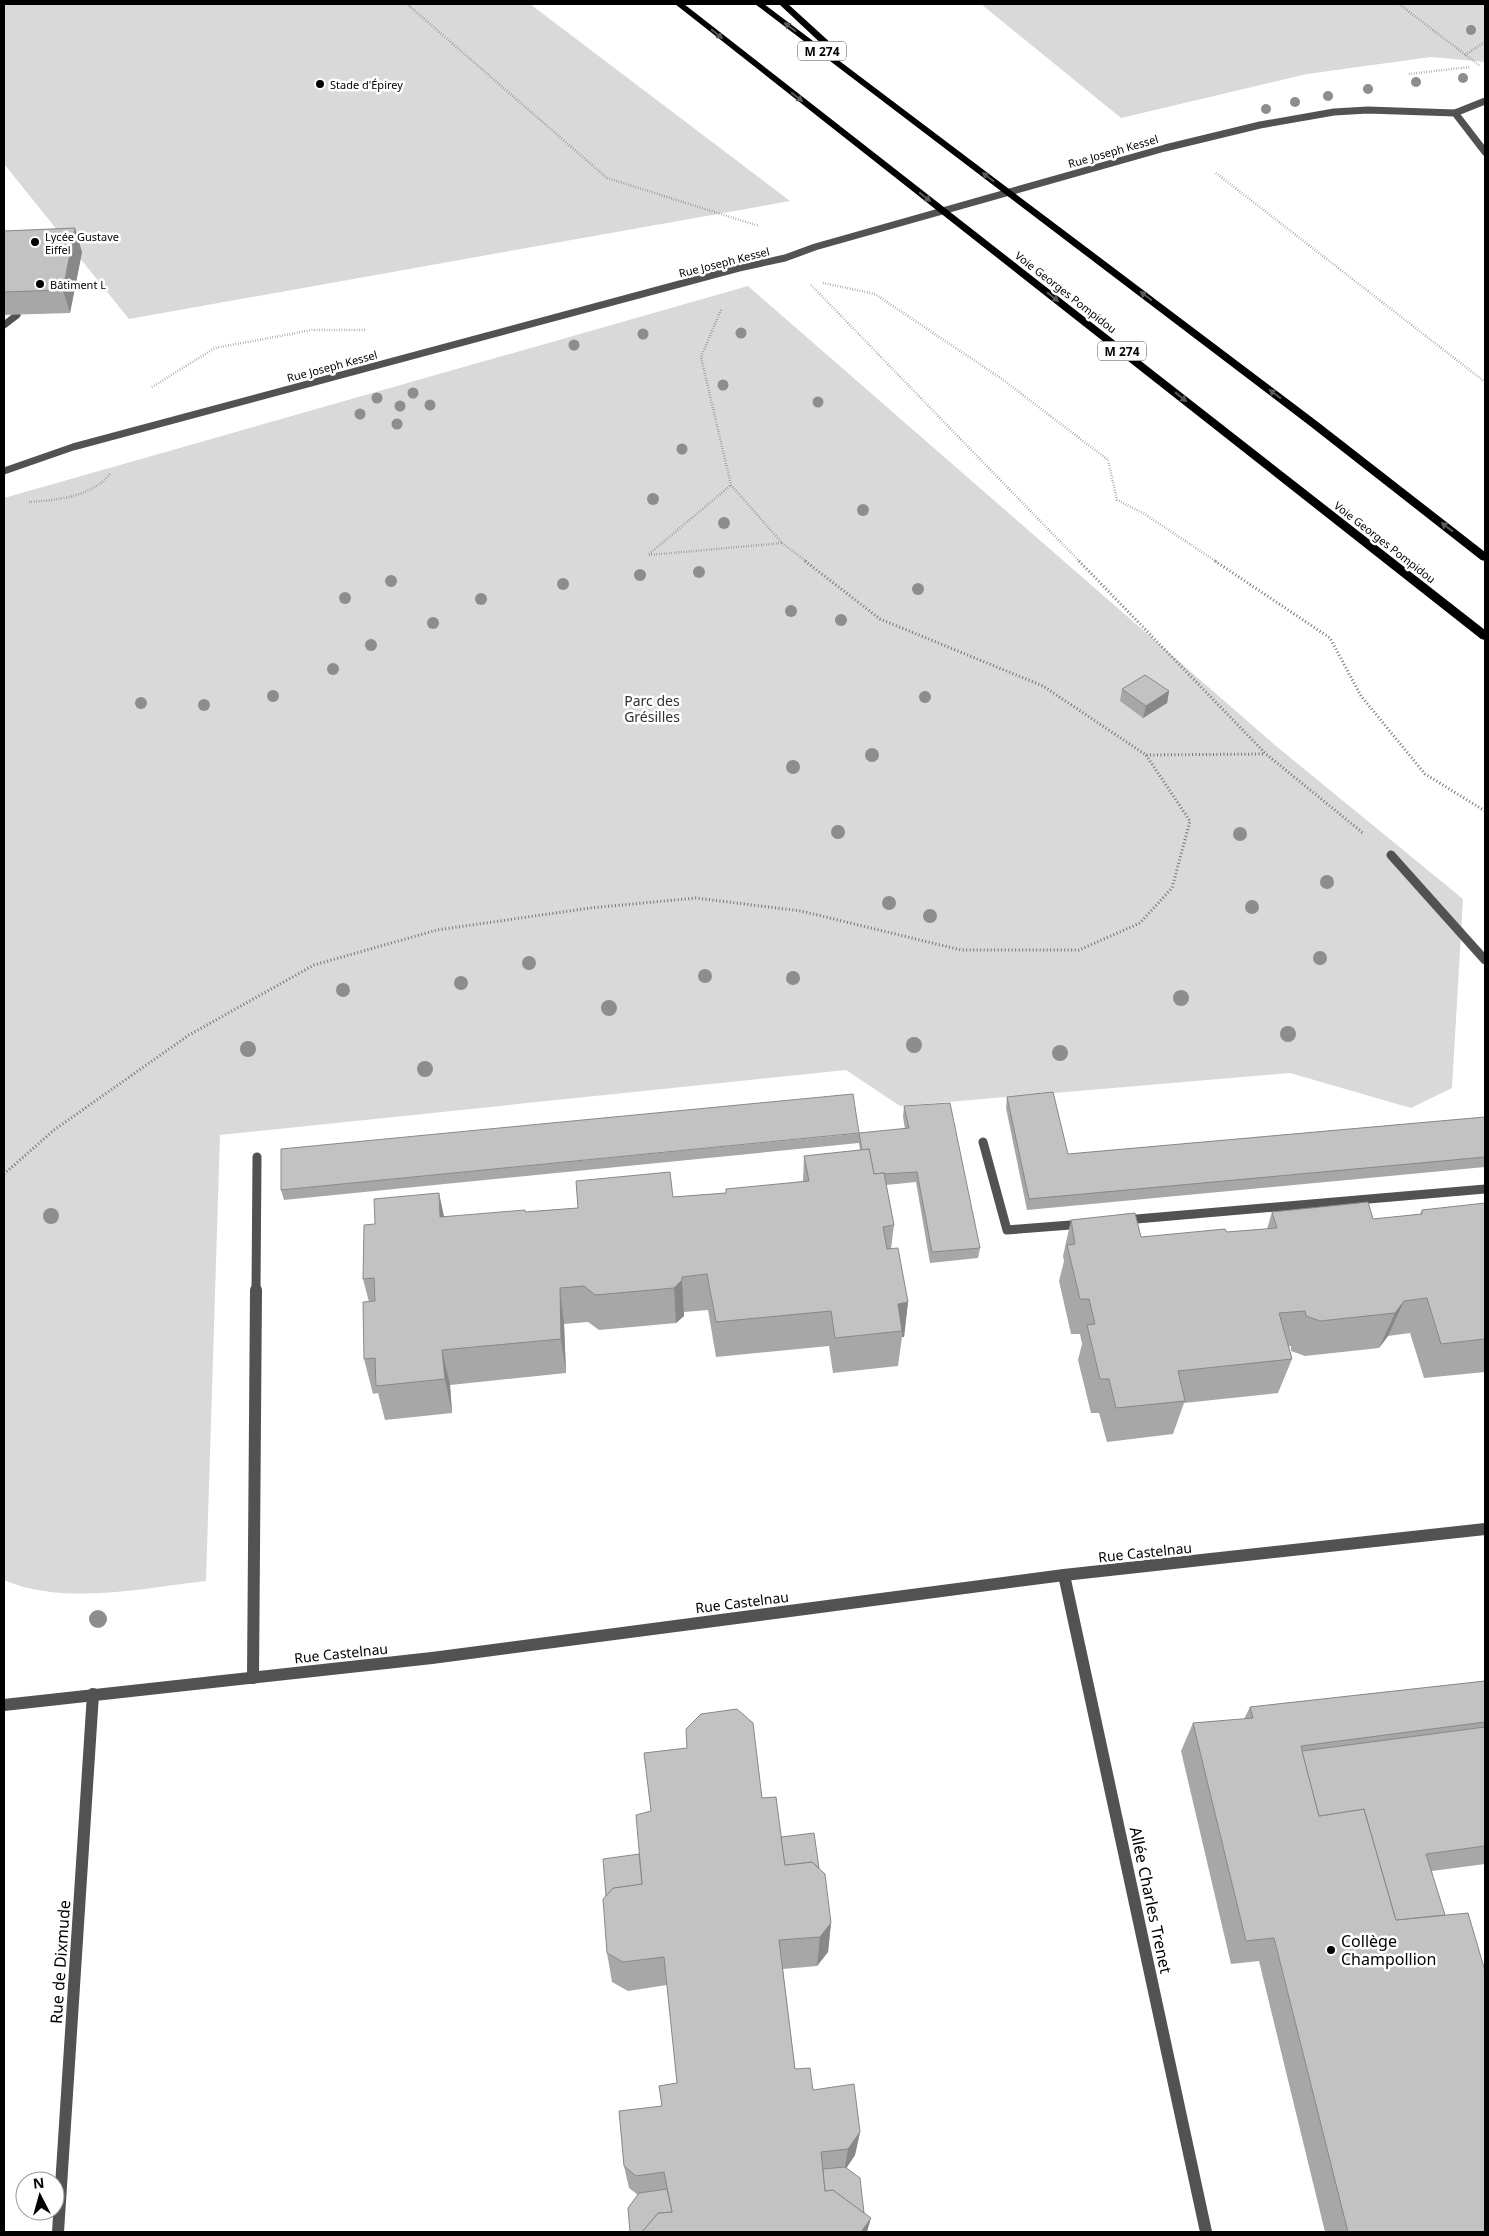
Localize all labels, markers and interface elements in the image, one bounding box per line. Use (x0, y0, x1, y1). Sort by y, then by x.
one-way arrow (784, 22, 797, 33)
one-way arrow (711, 29, 724, 40)
road number: M 274 (798, 41, 846, 60)
place label: Stade d'Épirey (330, 77, 403, 92)
marker: Stade d'Épirey (314, 78, 326, 90)
one-way arrow (790, 92, 803, 103)
street label: Rue Joseph Kessel (1066, 131, 1160, 171)
one-way arrow (982, 171, 995, 182)
one-way arrow (918, 192, 931, 203)
place label: Lycée Gustave Eiffel (45, 229, 119, 257)
marker: Lycée Gustave Eiffel (29, 236, 41, 248)
street label: Rue Joseph Kessel (677, 243, 771, 281)
street label: Voie Georges Pompidou (1012, 248, 1120, 336)
place label: Bâtiment L (50, 277, 106, 292)
marker: Bâtiment L (34, 278, 46, 290)
one-way arrow (1139, 291, 1153, 301)
one-way arrow (1046, 292, 1059, 303)
road number: M 274 (1098, 342, 1146, 361)
street label: Rue Joseph Kessel (285, 347, 379, 385)
one-way arrow (1269, 389, 1282, 400)
one-way arrow (1174, 392, 1187, 403)
street label: Voie Georges Pompidou (1331, 498, 1439, 586)
one-way arrow (1441, 521, 1454, 532)
park label: Parc des Grésilles (624, 691, 680, 726)
street label: Rue Castelnau (1097, 1538, 1193, 1566)
street label: Rue Castelnau (694, 1587, 790, 1617)
street label: Rue Castelnau (293, 1639, 389, 1667)
street label: Allée Charles Trenet (1125, 1825, 1177, 1976)
street label: Rue de Dixmude (45, 1899, 75, 2025)
place label: Collège Champollion (1341, 1930, 1436, 1970)
marker: Collège Champollion (1325, 1944, 1337, 1956)
north arrow (15, 2171, 65, 2221)
text: N (32, 2173, 45, 2193)

